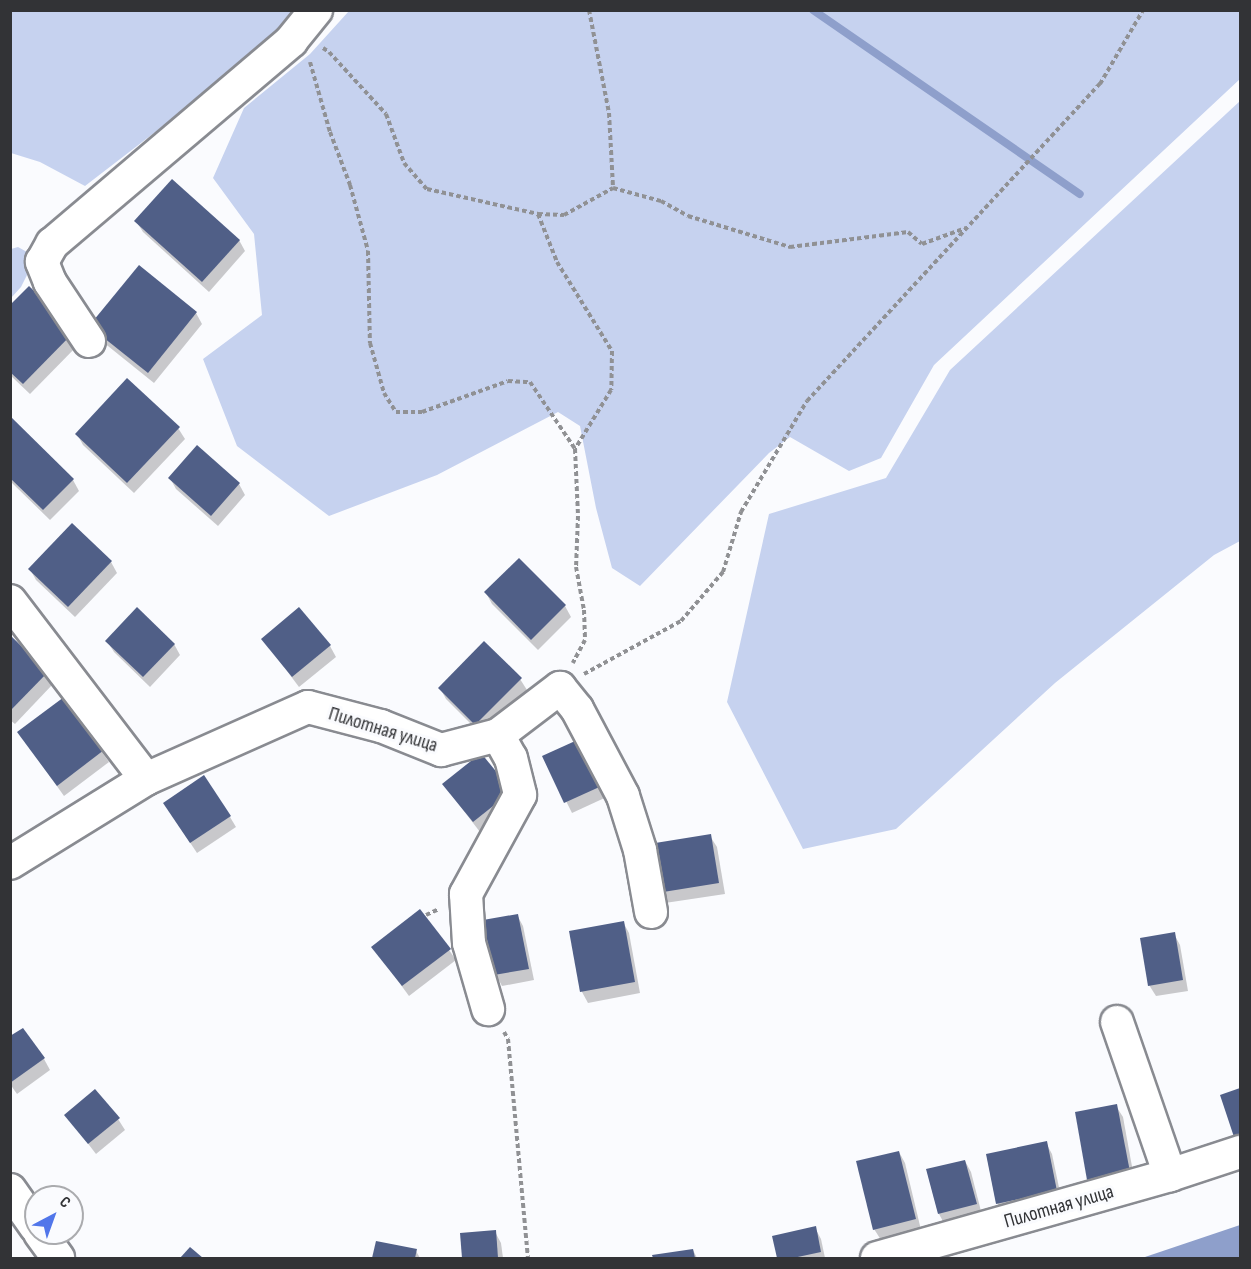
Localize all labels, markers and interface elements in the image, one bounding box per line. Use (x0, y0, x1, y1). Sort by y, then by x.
street label: Пилотная улица (326, 702, 440, 758)
street label: Пилотная улица (1001, 1180, 1117, 1234)
north arrow (24, 1185, 84, 1245)
text: С (55, 1193, 74, 1212)

